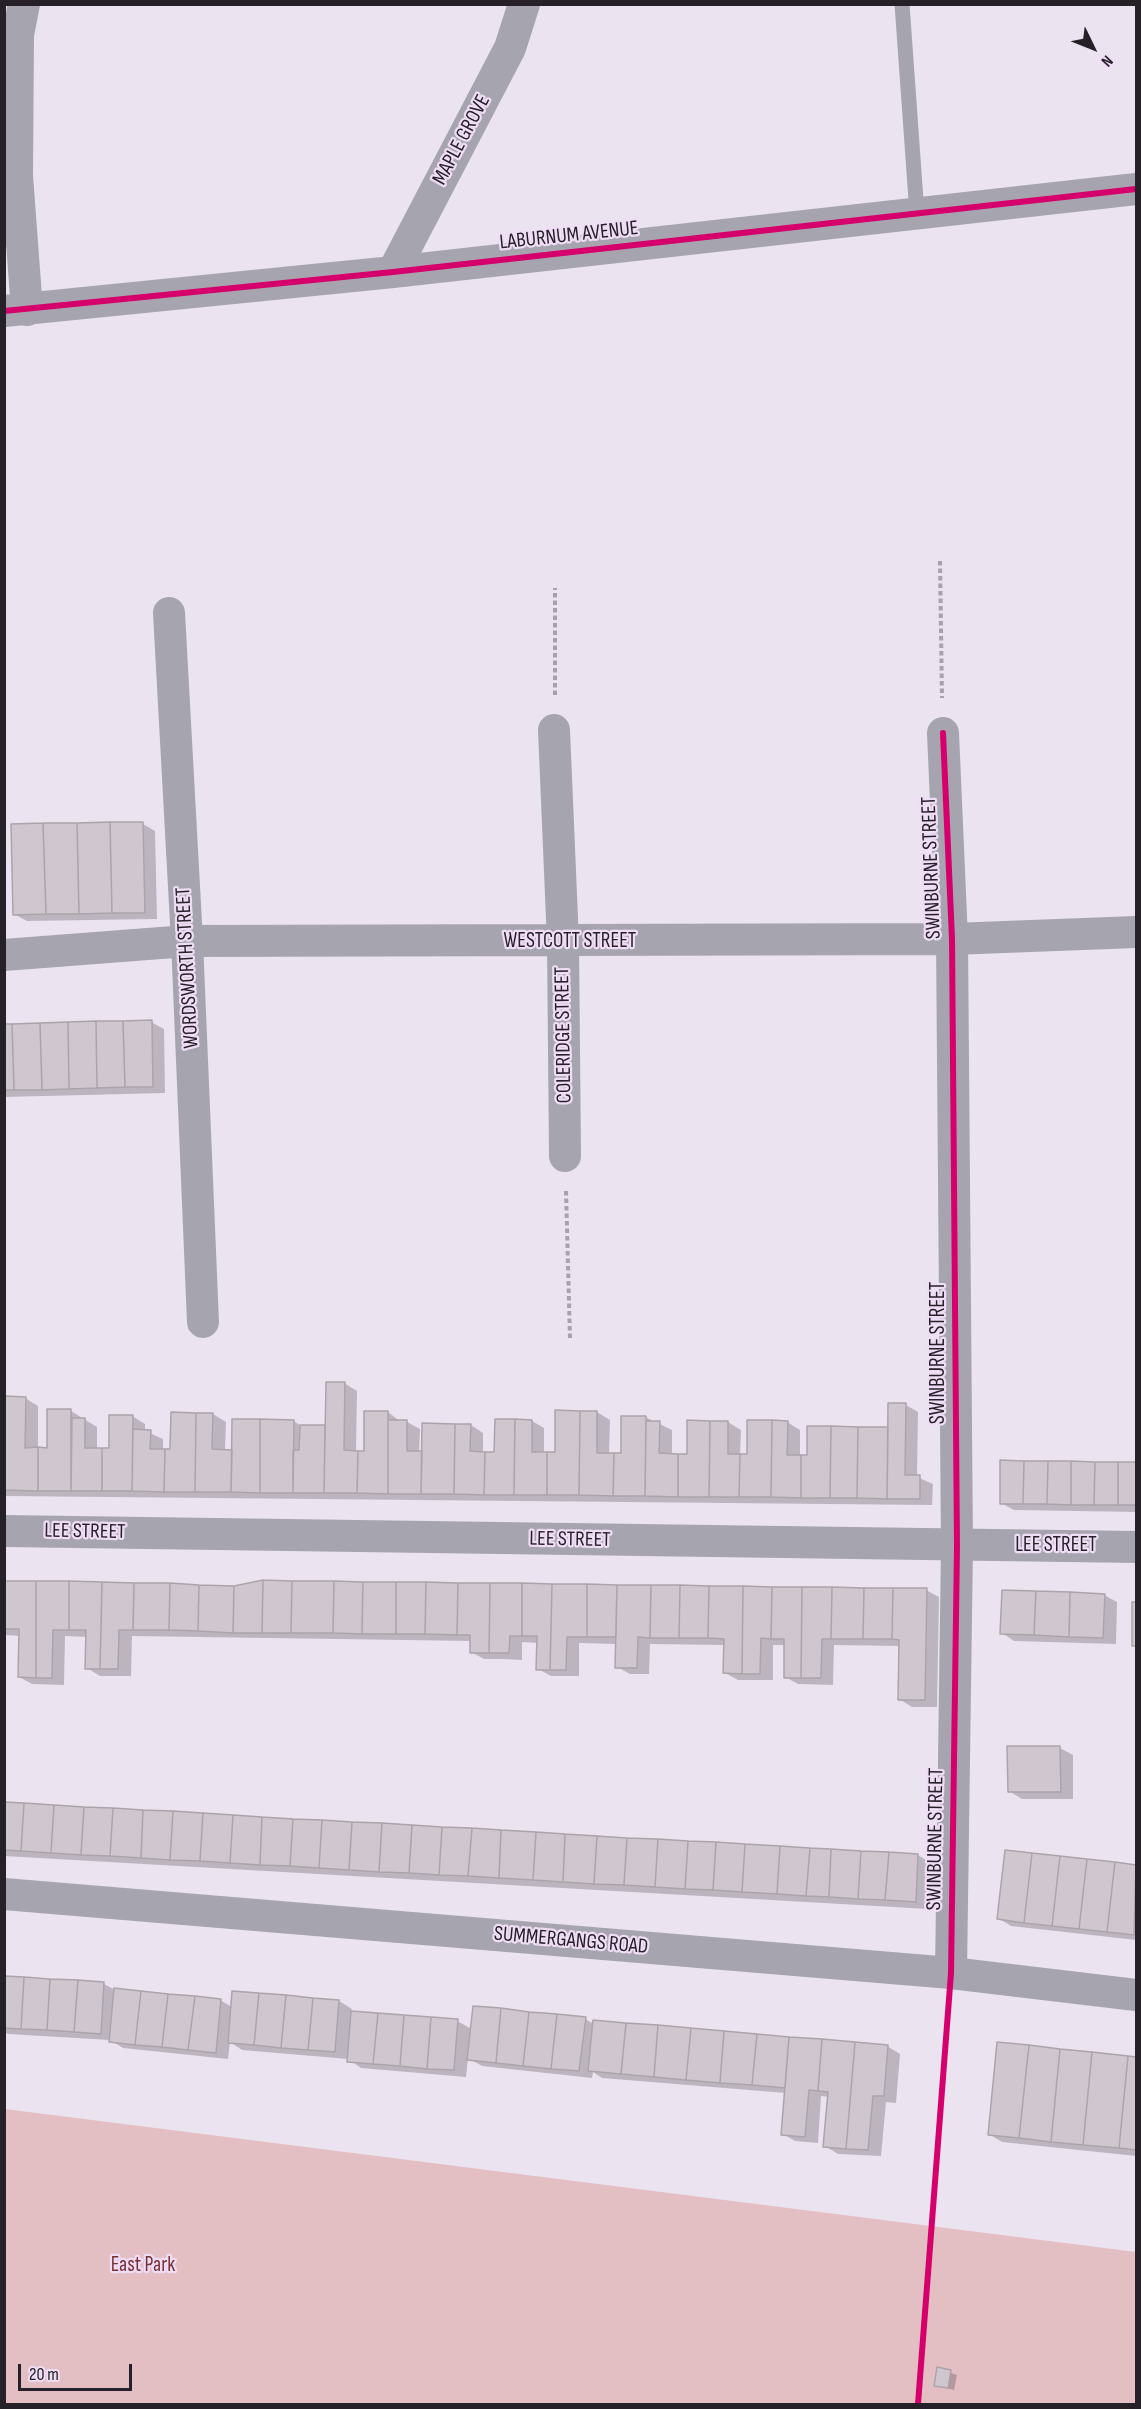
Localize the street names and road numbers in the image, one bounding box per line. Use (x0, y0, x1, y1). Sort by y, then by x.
street label: MAPLE GROVE (428, 91, 496, 189)
street label: LABURNUM AVENUE (498, 216, 640, 256)
street label: SWINBURNE STREET (917, 796, 947, 940)
street label: WORDSWORTH STREET (171, 887, 205, 1049)
street label: WESTCOTT STREET (504, 929, 636, 955)
street label: COLERIDGE STREET (550, 967, 578, 1103)
street label: SWINBURNE STREET (926, 1282, 952, 1424)
street label: LEE STREET (44, 1519, 126, 1545)
street label: LEE STREET (529, 1527, 611, 1553)
street label: LEE STREET (1015, 1533, 1097, 1559)
street label: SWINBURNE STREET (922, 1767, 950, 1911)
street label: SUMMERGANGS ROAD (493, 1922, 649, 1960)

